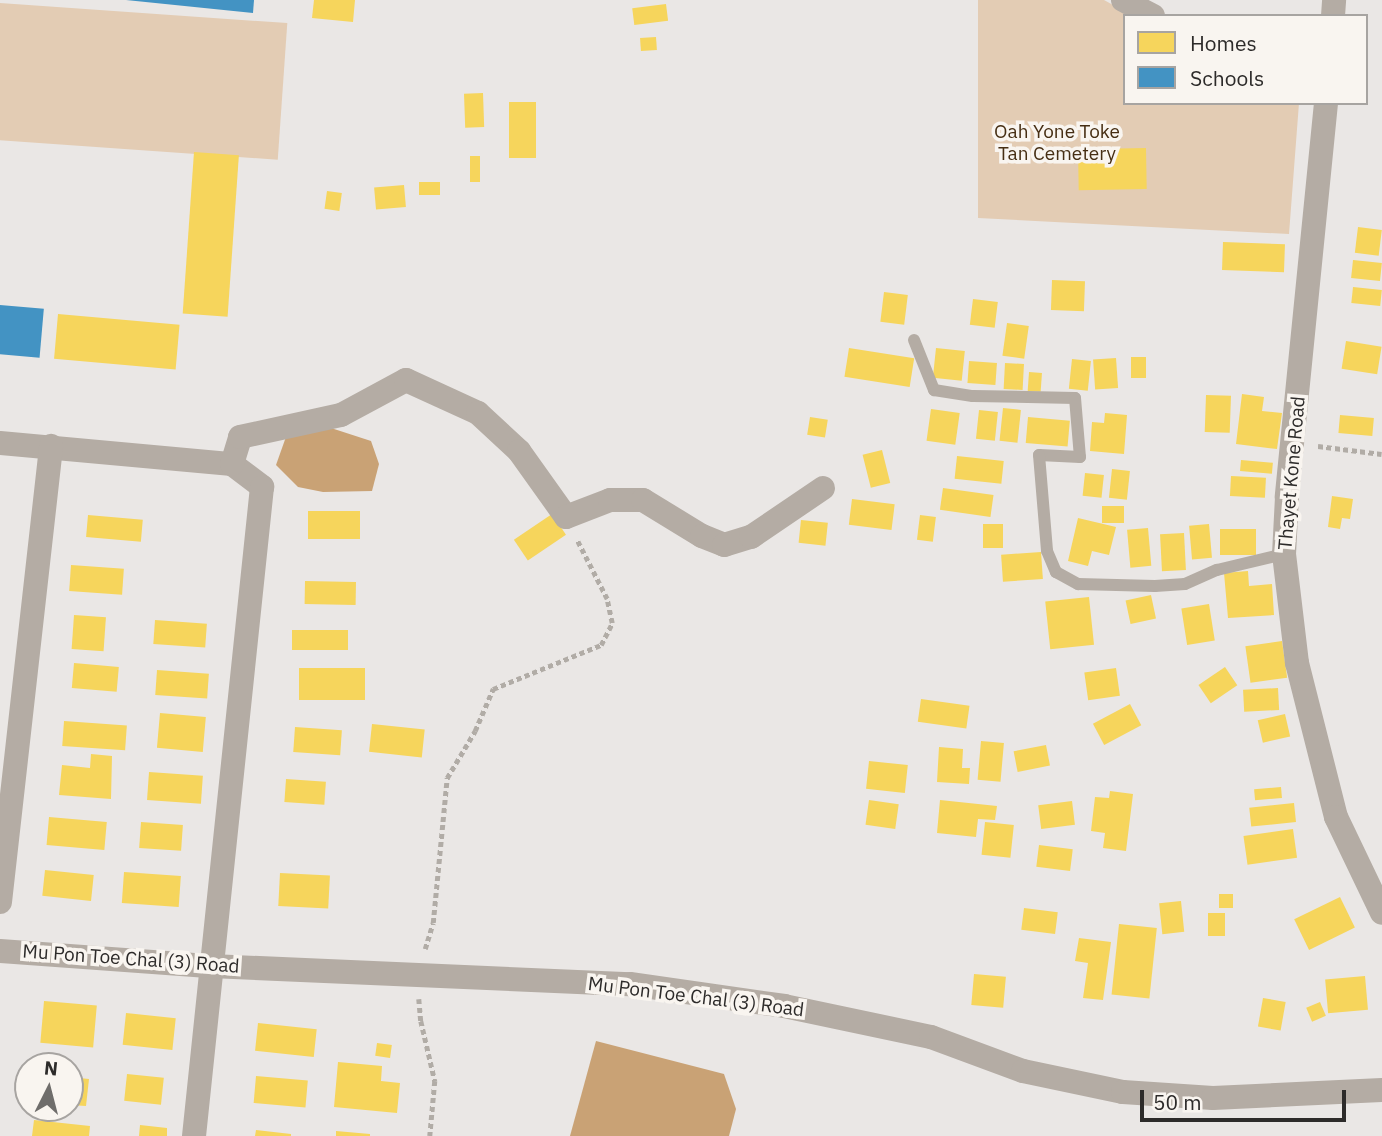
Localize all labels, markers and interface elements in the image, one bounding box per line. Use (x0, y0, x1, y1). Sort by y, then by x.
legend (1123, 14, 1368, 105)
text: Homes (1190, 29, 1257, 57)
text: Schools (1190, 64, 1264, 92)
park label: Oah Yone Toke Tan Cemetery (994, 121, 1120, 165)
street label: Thayet Kone Road (1274, 395, 1310, 551)
street label: Mu Pon Toe Chal (3) Road (22, 940, 240, 978)
street label: Mu Pon Toe Chal (3) Road (587, 972, 805, 1022)
north arrow (14, 1052, 84, 1122)
text: N (43, 1055, 59, 1081)
scale bar (1144, 1076, 1350, 1120)
text: 50 m (1153, 1088, 1202, 1116)

